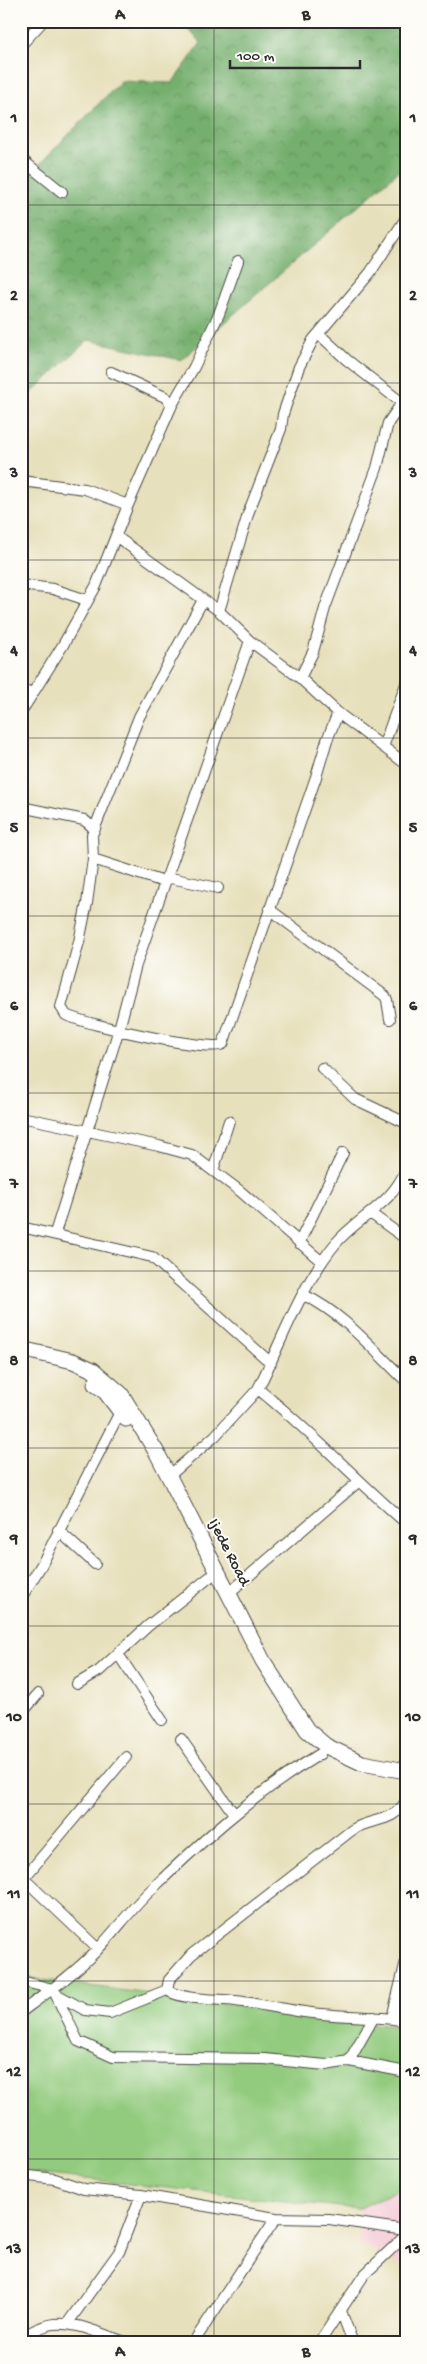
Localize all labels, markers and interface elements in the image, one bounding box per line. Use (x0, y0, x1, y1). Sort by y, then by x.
text: A (114, 7, 126, 26)
text: B (301, 7, 311, 26)
scale bar (230, 38, 360, 70)
text: 100 m (236, 48, 275, 66)
text: 1 (10, 110, 17, 129)
text: 1 (409, 110, 416, 129)
text: 2 (10, 288, 18, 307)
text: 2 (409, 288, 417, 307)
text: 3 (9, 465, 18, 484)
text: 3 (408, 465, 417, 484)
text: 4 (9, 643, 18, 662)
text: 4 (408, 643, 417, 662)
text: 5 (10, 820, 19, 839)
text: 5 (409, 820, 418, 839)
text: 6 (10, 998, 19, 1017)
text: 6 (409, 998, 418, 1017)
text: 7 (9, 1176, 19, 1195)
text: 7 (408, 1176, 418, 1195)
text: 8 (10, 1353, 19, 1372)
text: 8 (409, 1353, 418, 1372)
street label: Ijede Road (203, 1516, 254, 1591)
text: 9 (9, 1531, 18, 1550)
text: 9 (408, 1531, 417, 1550)
text: 10 (5, 1709, 22, 1728)
text: 10 (404, 1709, 421, 1728)
text: 11 (7, 1886, 20, 1905)
text: 11 (406, 1886, 419, 1905)
text: 12 (6, 2064, 21, 2083)
text: 12 (405, 2064, 420, 2083)
text: 13 (6, 2241, 21, 2260)
text: 13 (405, 2241, 420, 2260)
text: A (114, 2344, 126, 2363)
text: B (301, 2344, 311, 2363)

